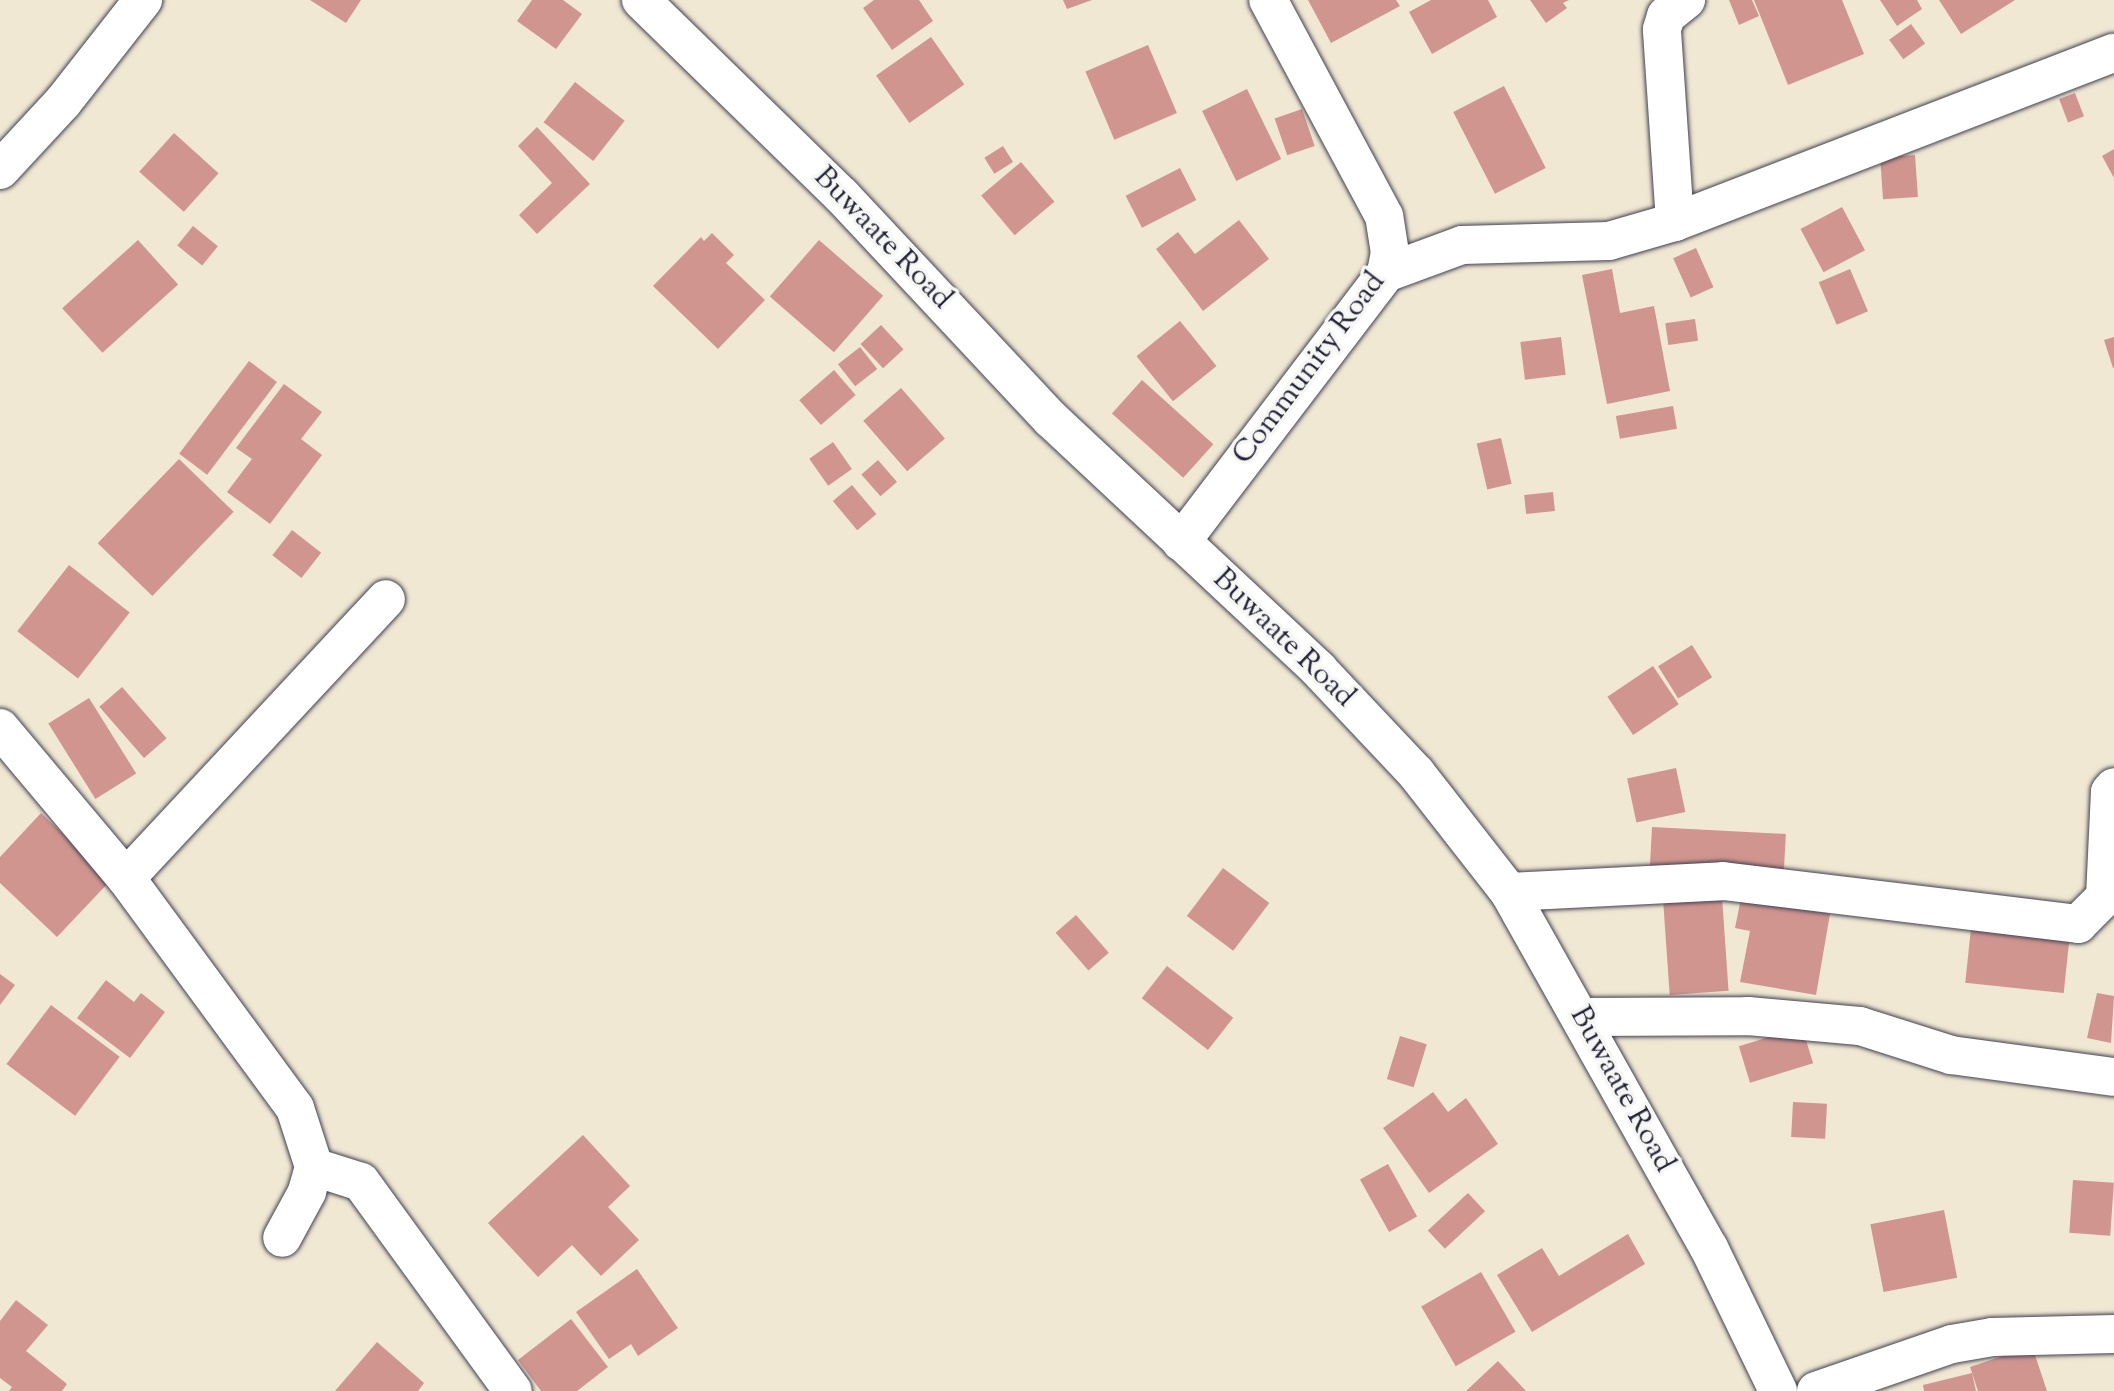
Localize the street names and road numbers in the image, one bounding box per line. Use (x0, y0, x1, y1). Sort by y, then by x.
street label: Buwaate Road (805, 160, 959, 318)
street label: Community Road (1226, 266, 1394, 472)
street label: Buwaate Road (1204, 562, 1362, 716)
street label: Buwaate Road (1561, 1001, 1681, 1179)

